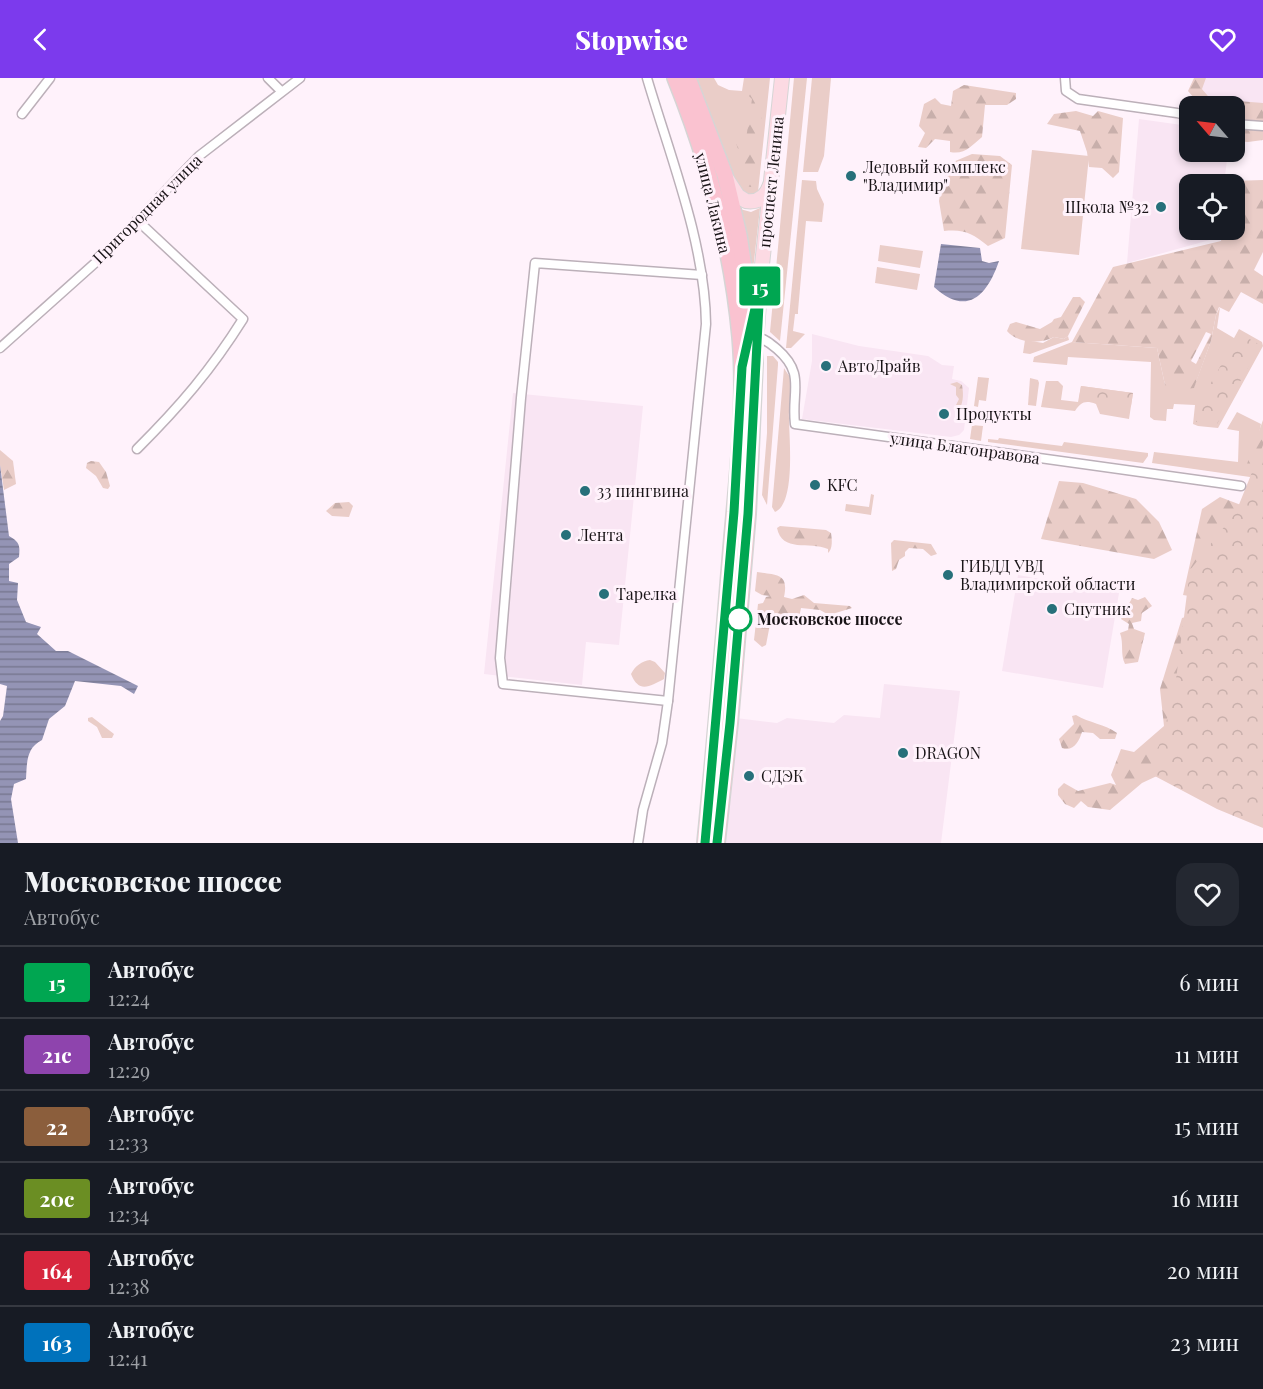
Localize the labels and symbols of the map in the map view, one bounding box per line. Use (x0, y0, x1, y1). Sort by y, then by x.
north arrow (1179, 96, 1245, 162)
street label: проспект Ленина (753, 115, 788, 249)
street label: Пригородная улица (87, 149, 206, 268)
street label: улица Лакина (691, 149, 736, 255)
place label: Ледовый комплекс "Владимир" (862, 156, 1006, 195)
marker: Ледовый комплекс "Владимир" (844, 169, 858, 183)
place label: Школа №32 (1065, 196, 1149, 217)
marker: Школа №32 (1154, 200, 1168, 214)
line badge: 15 (733, 266, 787, 306)
place label: АвтоДрайв (837, 355, 921, 376)
marker: АвтоДрайв (819, 359, 833, 373)
place label: Продукты (956, 403, 1032, 424)
marker: Продукты (937, 407, 951, 421)
street label: улица Благонравова (888, 426, 1041, 468)
place label: KFC (827, 474, 857, 495)
marker: KFC (808, 478, 822, 492)
place label: 33 пингвина (597, 480, 689, 501)
marker: 33 пингвина (578, 484, 592, 498)
place label: Лента (577, 524, 623, 545)
marker: Лента (559, 528, 573, 542)
place label: ГИБДД УВД Владимирской области (960, 555, 1136, 594)
marker: ГИБДД УВД Владимирской области (941, 568, 955, 582)
place label: Тарелка (616, 583, 677, 604)
marker: Тарелка (597, 587, 611, 601)
place label: Спутник (1064, 598, 1131, 619)
marker: Спутник (1045, 602, 1059, 616)
marker: Московское шоссе (726, 606, 752, 632)
place label: Московское шоссе (757, 608, 903, 629)
place label: DRAGON (915, 742, 981, 763)
marker: DRAGON (896, 746, 910, 760)
place label: СДЭК (761, 765, 804, 786)
marker: СДЭК (742, 769, 756, 783)

